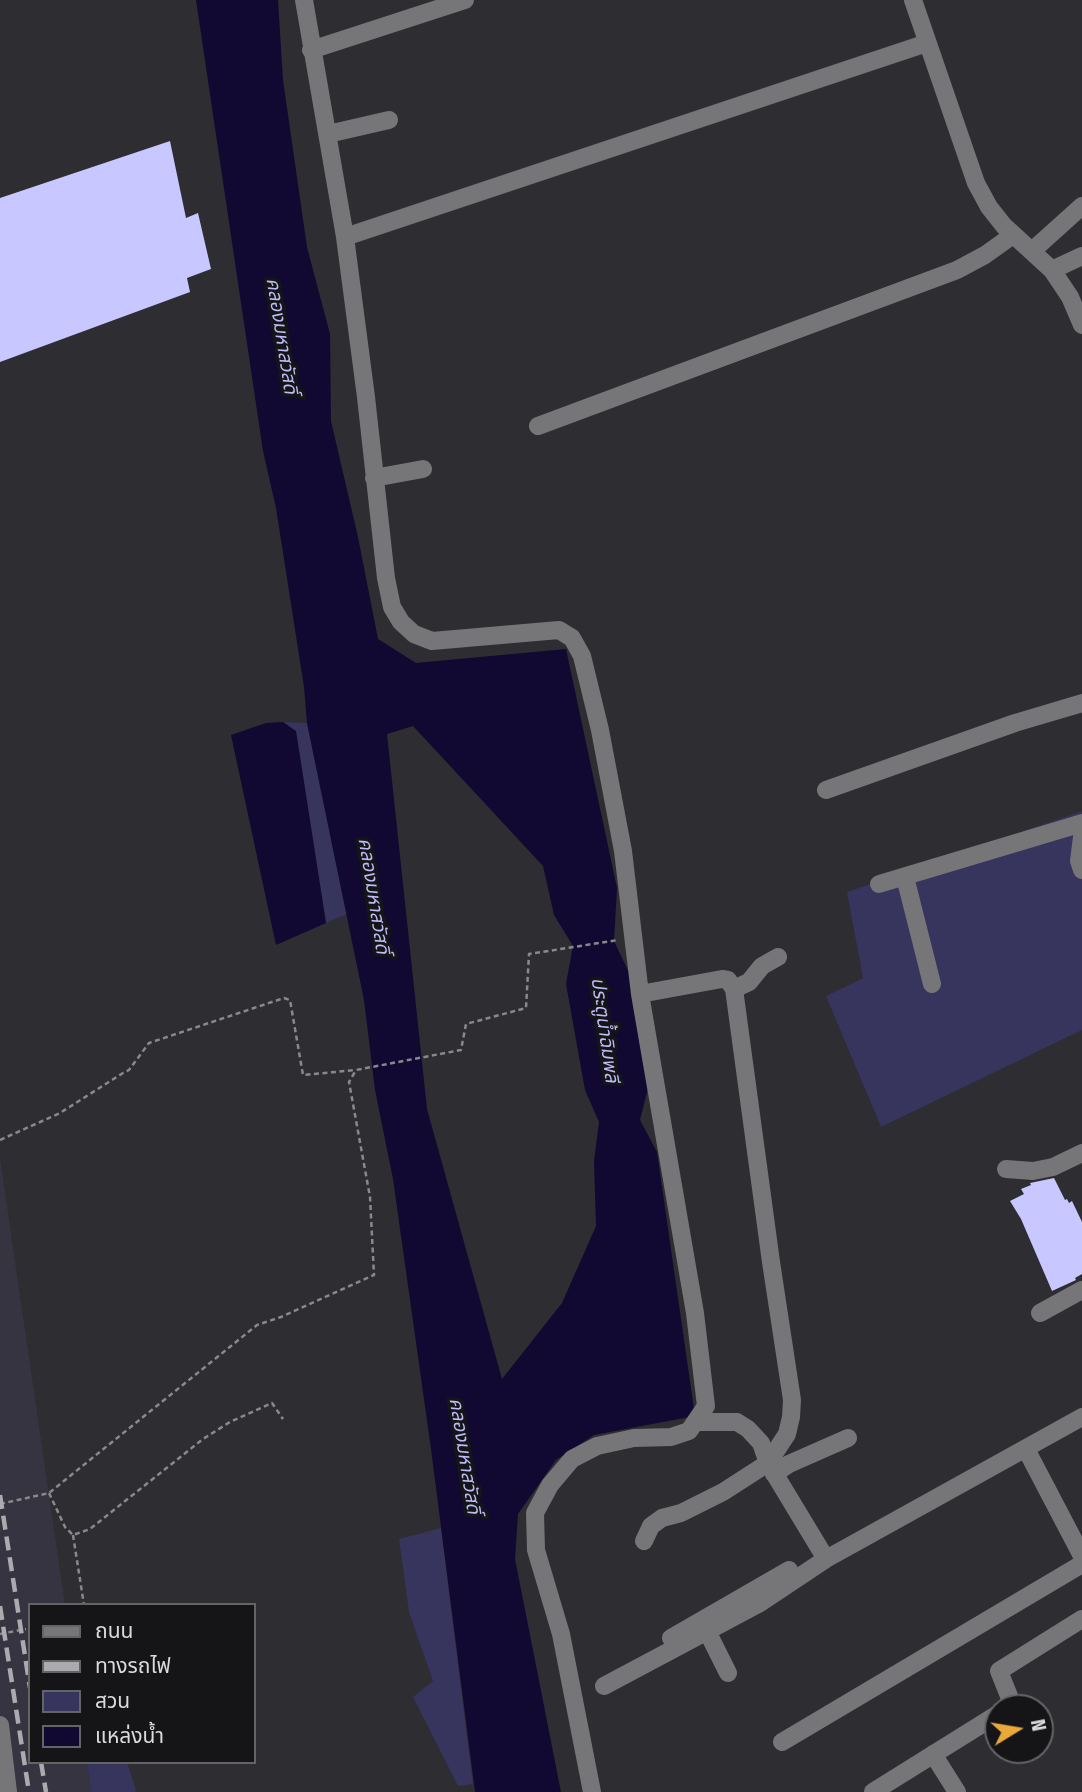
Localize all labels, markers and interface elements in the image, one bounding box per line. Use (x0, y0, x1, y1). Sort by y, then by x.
water label: คลองมหาสวัสดิ์ (261, 276, 301, 396)
water label: คลองมหาสวัสดิ์ (353, 836, 393, 956)
water label: ประตูน้ำฉิมพลี (585, 976, 623, 1084)
water label: คลองมหาสวัสดิ์ (444, 1396, 484, 1516)
legend (28, 1603, 256, 1764)
text: ถนน (95, 1618, 133, 1644)
text: ทางรถไฟ (95, 1653, 171, 1679)
text: สวน (95, 1688, 130, 1714)
north arrow (984, 1694, 1054, 1764)
text: N (1026, 1717, 1051, 1733)
text: แหล่งน้ำ (95, 1723, 164, 1749)

